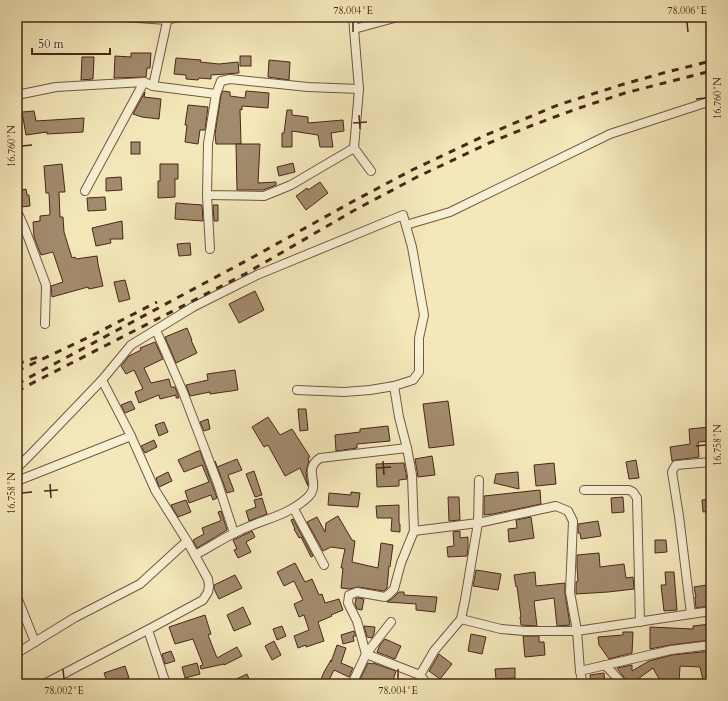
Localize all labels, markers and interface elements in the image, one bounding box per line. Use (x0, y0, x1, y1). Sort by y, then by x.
text: 78.004°E (333, 4, 373, 18)
text: 78.006°E (667, 4, 707, 18)
scale bar (32, 30, 110, 56)
text: 50 m (38, 36, 65, 52)
text: 16.760°N (711, 77, 725, 119)
text: 16.760°N (5, 125, 19, 167)
text: 16.758°N (711, 424, 725, 466)
text: 16.758°N (5, 472, 19, 514)
text: 78.002°E (44, 684, 84, 698)
text: 78.004°E (378, 684, 418, 698)

